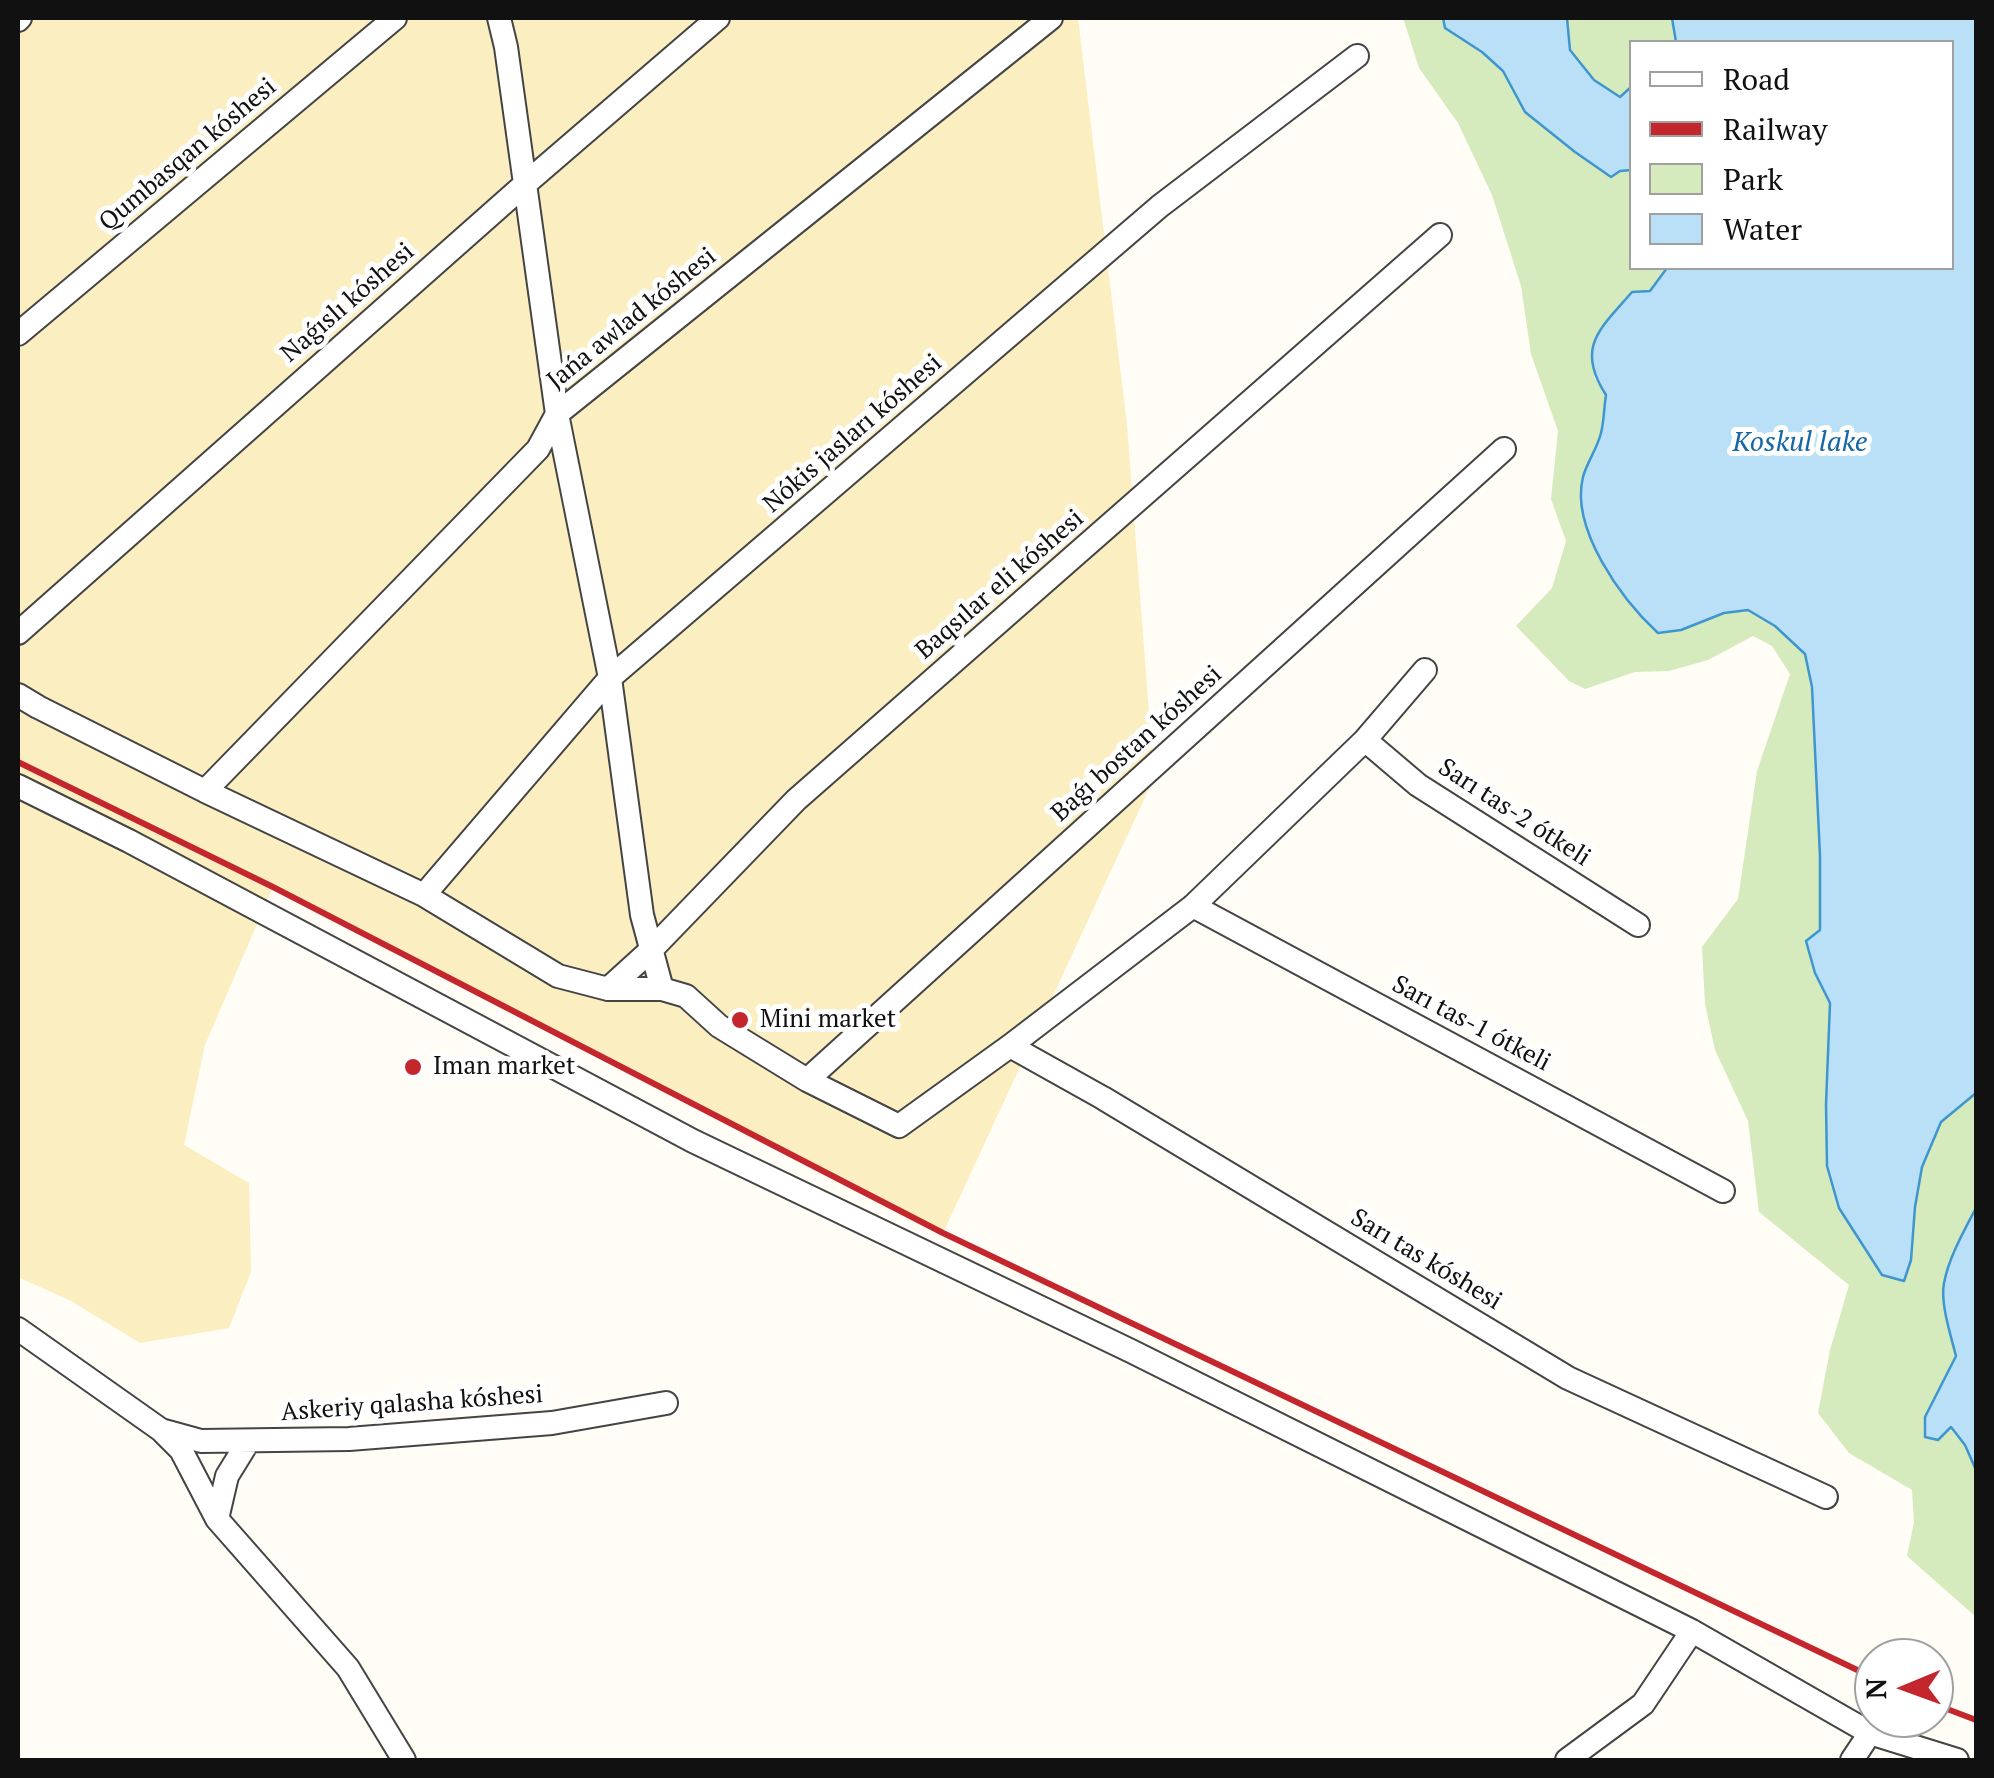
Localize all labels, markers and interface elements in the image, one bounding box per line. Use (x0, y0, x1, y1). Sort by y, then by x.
legend (1629, 40, 1954, 270)
text: Road (1723, 59, 1790, 99)
street label: Qumbasqan kóshesi (93, 72, 283, 238)
text: Railway (1723, 109, 1827, 149)
text: Park (1723, 159, 1783, 199)
text: Water (1723, 209, 1802, 249)
street label: Naǵıslı kóshesi (275, 237, 421, 369)
street label: Jańa awlad kóshesi (542, 242, 722, 396)
street label: Nókis jasları kóshesi (758, 348, 948, 520)
water label: Koskul lake (1732, 426, 1868, 460)
street label: Baqsılar eli kóshesi (910, 504, 1090, 666)
street label: Baǵı bostan kóshesi (1046, 660, 1228, 828)
street label: Sarı tas-2 ótkeli (1432, 753, 1596, 873)
street label: Sarı tas-1 ótkeli (1387, 970, 1555, 1078)
place label: Mini market (760, 1005, 896, 1035)
marker: Mini market (729, 1009, 751, 1031)
place label: Iman market (433, 1052, 575, 1082)
marker: Iman market (402, 1056, 424, 1078)
street label: Sarı tas kóshesi (1345, 1203, 1507, 1317)
street label: Askeriy qalasha kóshesi (280, 1380, 544, 1428)
north arrow (1854, 1638, 1954, 1738)
text: N (1857, 1678, 1894, 1699)

